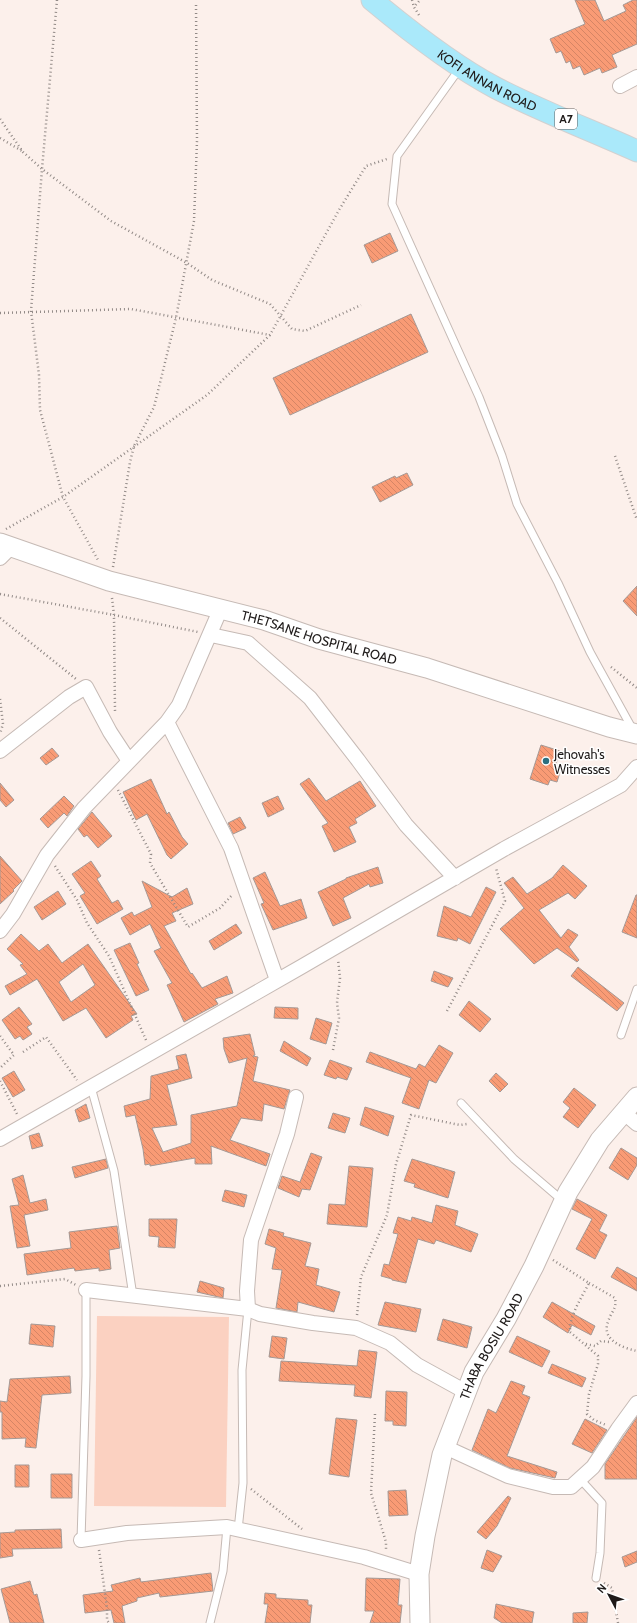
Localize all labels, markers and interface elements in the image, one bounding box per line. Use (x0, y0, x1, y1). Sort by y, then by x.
street label: KOFI ANNAN ROAD (435, 46, 540, 115)
road number: A7 (555, 109, 577, 129)
street label: THETSANE HOSPITAL ROAD (240, 607, 399, 668)
place label: Jehovah's Witnesses (553, 746, 611, 777)
marker: Jehovah's Witnesses (541, 756, 551, 766)
street label: THABA BOSIU ROAD (456, 1290, 526, 1402)
north arrow (589, 1575, 629, 1615)
text: N (594, 1581, 609, 1596)

